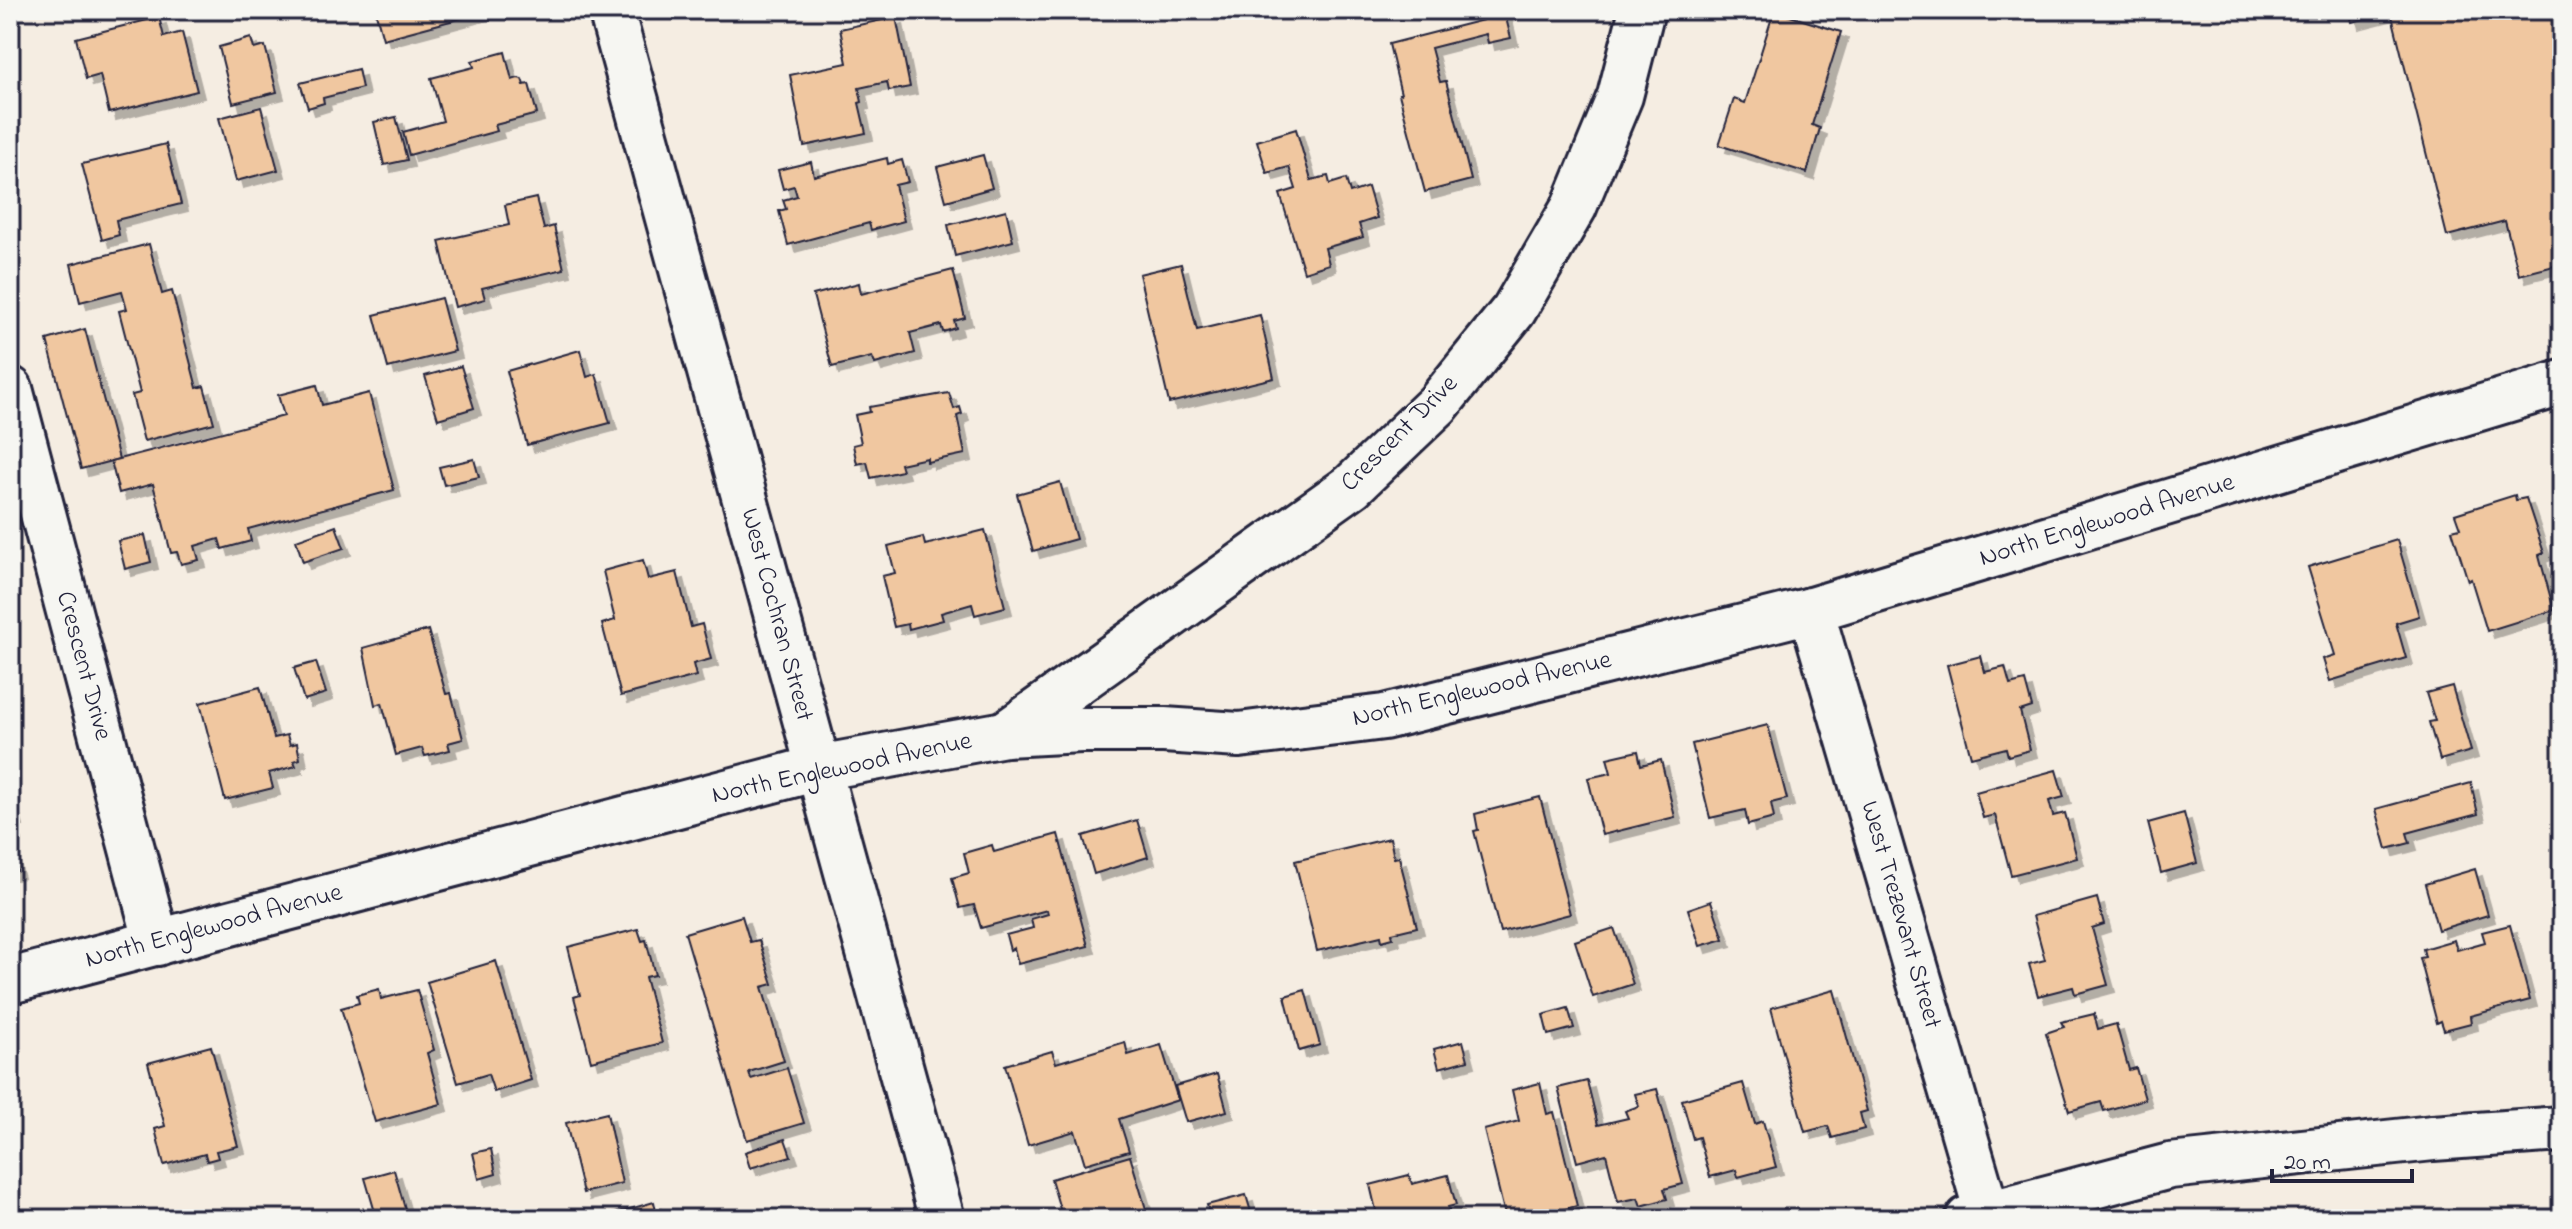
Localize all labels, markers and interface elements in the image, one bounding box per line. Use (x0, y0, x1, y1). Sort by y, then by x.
street label: Crescent Drive (1333, 366, 1468, 501)
street label: North Englewood Avenue (1975, 464, 2239, 578)
street label: West Cochran Street (729, 504, 823, 726)
street label: Crescent Drive (45, 587, 121, 745)
street label: North Englewood Avenue (1349, 642, 1616, 738)
street label: North Englewood Avenue (709, 723, 976, 815)
street label: West Trezevant Street (1849, 797, 1951, 1033)
street label: North Englewood Avenue (81, 874, 347, 980)
scale bar (2272, 1133, 2412, 1183)
text: 20 m (2284, 1146, 2331, 1181)

